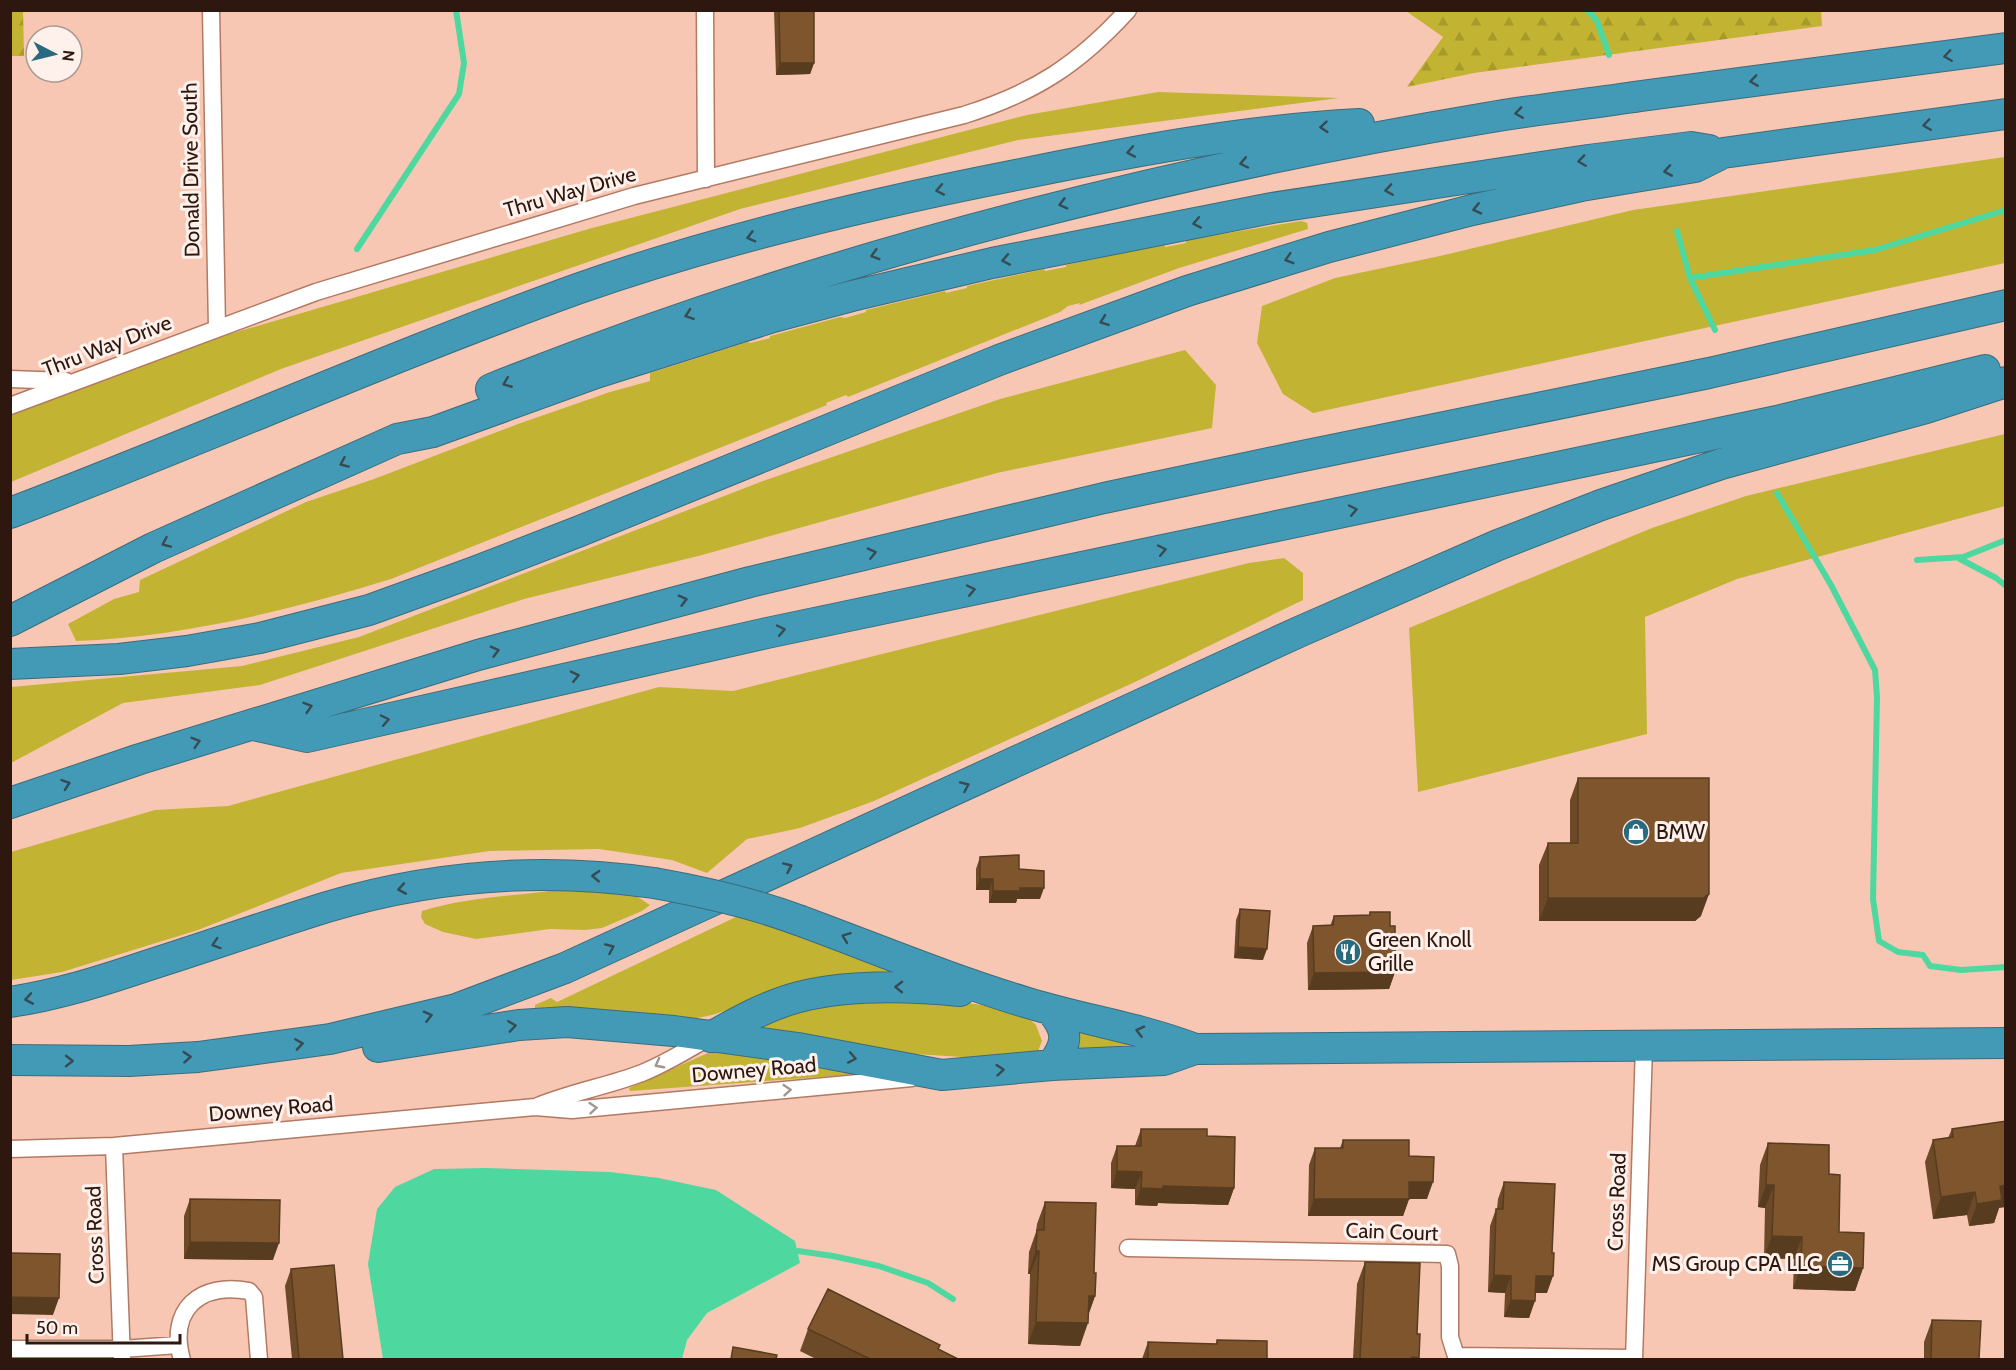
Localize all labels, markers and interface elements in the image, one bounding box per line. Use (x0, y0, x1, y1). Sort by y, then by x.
north arrow (24, 24, 84, 84)
text: N (58, 49, 79, 63)
one-way arrow (1943, 49, 1952, 61)
one-way arrow (1750, 74, 1759, 87)
street label: Donald Drive South (176, 82, 205, 258)
one-way arrow (1515, 107, 1524, 119)
one-way arrow (1922, 118, 1931, 130)
one-way arrow (1320, 120, 1329, 133)
one-way arrow (1126, 145, 1136, 158)
one-way arrow (1578, 154, 1587, 167)
one-way arrow (1240, 156, 1250, 169)
street label: Thru Way Drive (501, 161, 639, 222)
one-way arrow (1664, 165, 1673, 177)
one-way arrow (935, 183, 945, 196)
one-way arrow (1385, 183, 1394, 195)
one-way arrow (1058, 197, 1068, 210)
one-way arrow (1472, 202, 1482, 215)
one-way arrow (1193, 216, 1203, 229)
one-way arrow (746, 230, 756, 242)
one-way arrow (870, 248, 880, 261)
one-way arrow (1284, 252, 1295, 264)
one-way arrow (1001, 253, 1011, 266)
one-way arrow (684, 308, 695, 320)
street label: Thru Way Drive (39, 309, 175, 382)
one-way arrow (1099, 314, 1110, 327)
one-way arrow (502, 376, 513, 388)
one-way arrow (339, 456, 350, 468)
one-way arrow (1348, 504, 1358, 517)
one-way arrow (161, 536, 172, 548)
one-way arrow (1157, 544, 1167, 557)
one-way arrow (867, 548, 877, 561)
one-way arrow (966, 584, 976, 597)
one-way arrow (677, 595, 688, 607)
one-way arrow (775, 624, 785, 637)
one-way arrow (490, 645, 500, 658)
one-way arrow (570, 671, 580, 684)
one-way arrow (302, 702, 313, 714)
one-way arrow (380, 714, 390, 727)
one-way arrow (190, 737, 201, 749)
one-way arrow (60, 779, 71, 792)
one-way arrow (959, 781, 970, 793)
shop icon: BMW (1621, 817, 1651, 847)
place label: BMW (1656, 819, 1705, 844)
one-way arrow (781, 862, 792, 874)
one-way arrow (592, 870, 601, 883)
one-way arrow (398, 882, 407, 894)
place label: Green Knoll Grille (1368, 927, 1471, 976)
one-way arrow (841, 932, 851, 945)
one-way arrow (211, 937, 222, 949)
restaurant icon: Green Knoll Grille (1333, 937, 1363, 967)
one-way arrow (604, 943, 615, 955)
one-way arrow (894, 981, 903, 993)
one-way arrow (24, 992, 34, 1005)
one-way arrow (423, 1011, 433, 1024)
one-way arrow (508, 1020, 517, 1032)
one-way arrow (1135, 1026, 1145, 1039)
one-way arrow (294, 1039, 303, 1051)
one-way arrow (183, 1051, 192, 1064)
one-way arrow (846, 1051, 856, 1064)
street label: Downey Road (691, 1052, 817, 1087)
one-way arrow (64, 1055, 73, 1067)
one-way arrow (655, 1057, 666, 1068)
one-way arrow (995, 1064, 1004, 1077)
one-way arrow (783, 1084, 792, 1097)
street label: Downey Road (208, 1091, 334, 1126)
one-way arrow (588, 1102, 598, 1115)
street label: Cross Road (1602, 1152, 1631, 1252)
street label: Cross Road (80, 1185, 109, 1285)
street label: Cain Court (1345, 1217, 1439, 1246)
office icon: MS Group CPA LLC (1825, 1249, 1855, 1279)
place label: MS Group CPA LLC (1651, 1251, 1820, 1276)
scale bar (27, 1307, 180, 1345)
text: 50 m (36, 1317, 78, 1339)

